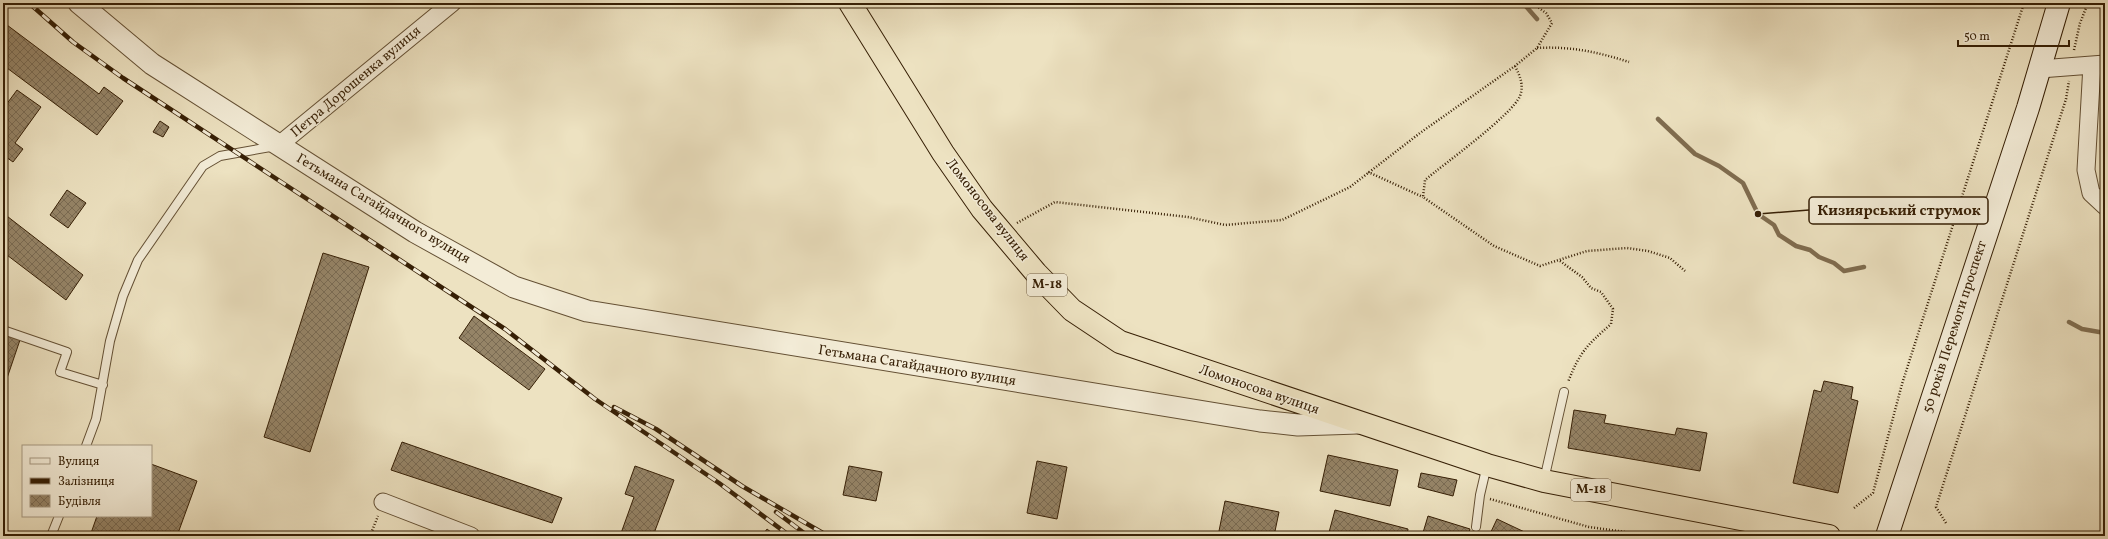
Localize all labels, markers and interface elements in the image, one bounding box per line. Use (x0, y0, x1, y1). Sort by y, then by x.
street label: Петра Дорошенка вулиця (287, 22, 425, 142)
scale bar (1958, 22, 2069, 48)
text: 50 m (1964, 29, 1990, 45)
street label: Гетьмана Сагайдачного вулиця (292, 149, 474, 269)
street label: Ломоносова вулиця (941, 154, 1033, 266)
callout: Кизиярський струмок (1809, 197, 1988, 224)
text: Кизиярський струмок (1817, 201, 1981, 222)
street label: 50 років Перемоги проспект (1918, 238, 1992, 416)
road number: М-18 (1027, 274, 1067, 296)
street label: Гетьмана Сагайдачного вулиця (817, 341, 1017, 391)
street label: Ломоносова вулиця (1196, 360, 1322, 420)
legend (22, 445, 152, 517)
text: Вулиця (58, 454, 99, 470)
text: Залізниця (58, 474, 114, 490)
road number: М-18 (1571, 479, 1611, 501)
text: Будівля (58, 494, 101, 510)

